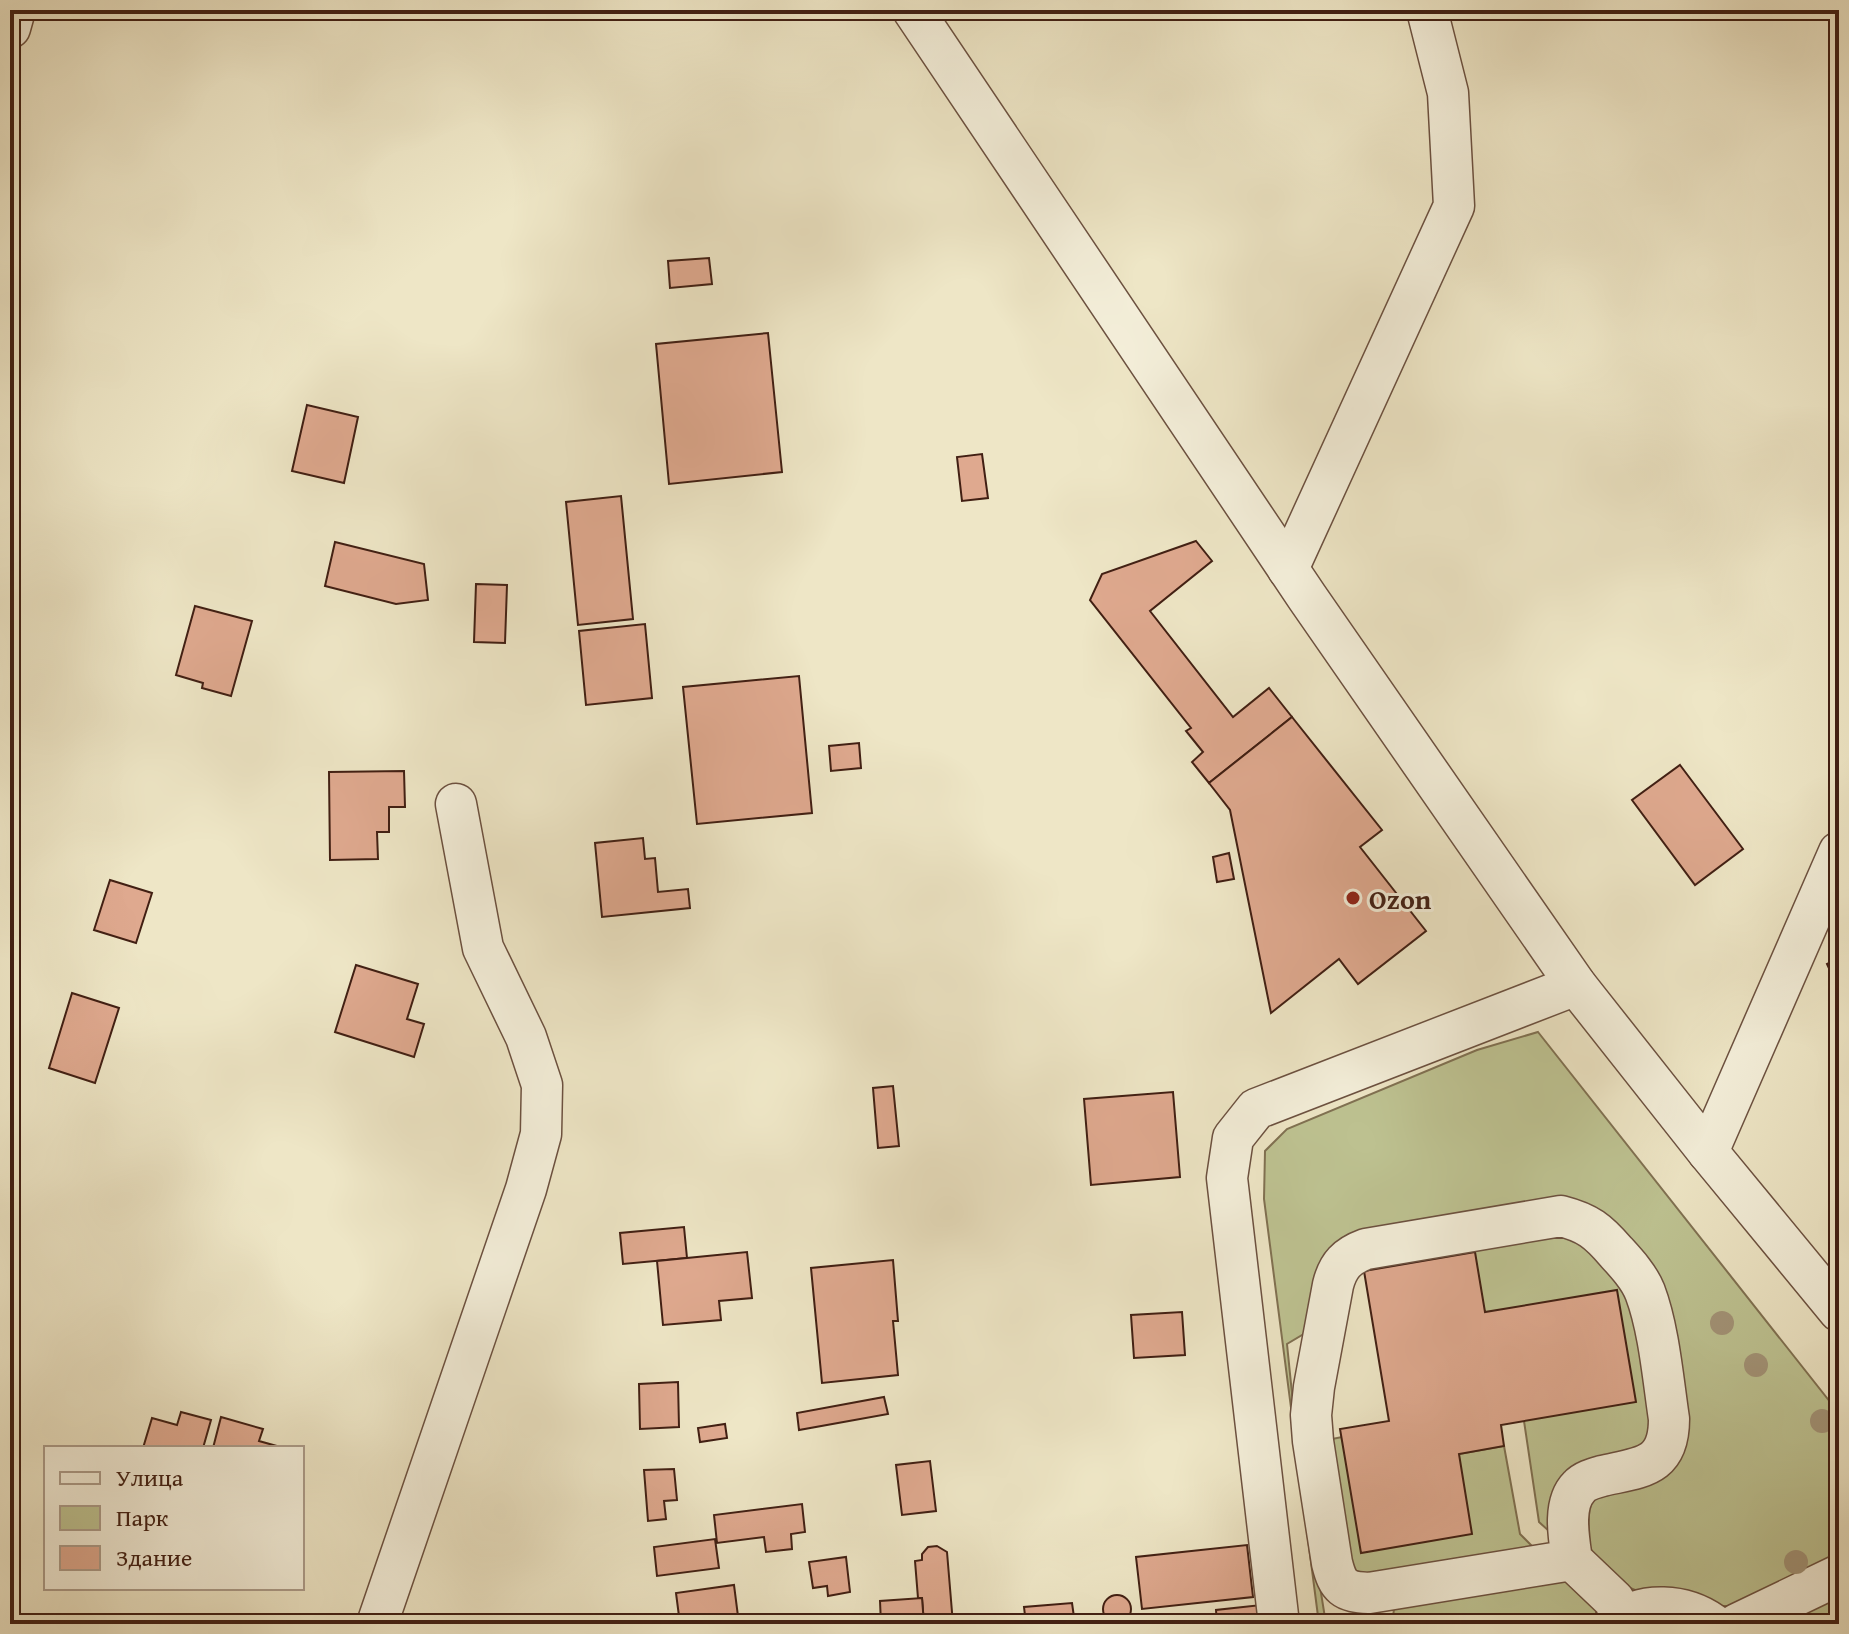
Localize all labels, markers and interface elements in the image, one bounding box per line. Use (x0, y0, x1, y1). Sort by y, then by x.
place label: Ozon (1369, 878, 1432, 919)
marker: Ozon (1344, 889, 1362, 907)
legend (44, 1446, 304, 1590)
text: Улица (116, 1460, 184, 1495)
text: Парк (116, 1500, 169, 1535)
text: Здание (116, 1540, 192, 1575)

